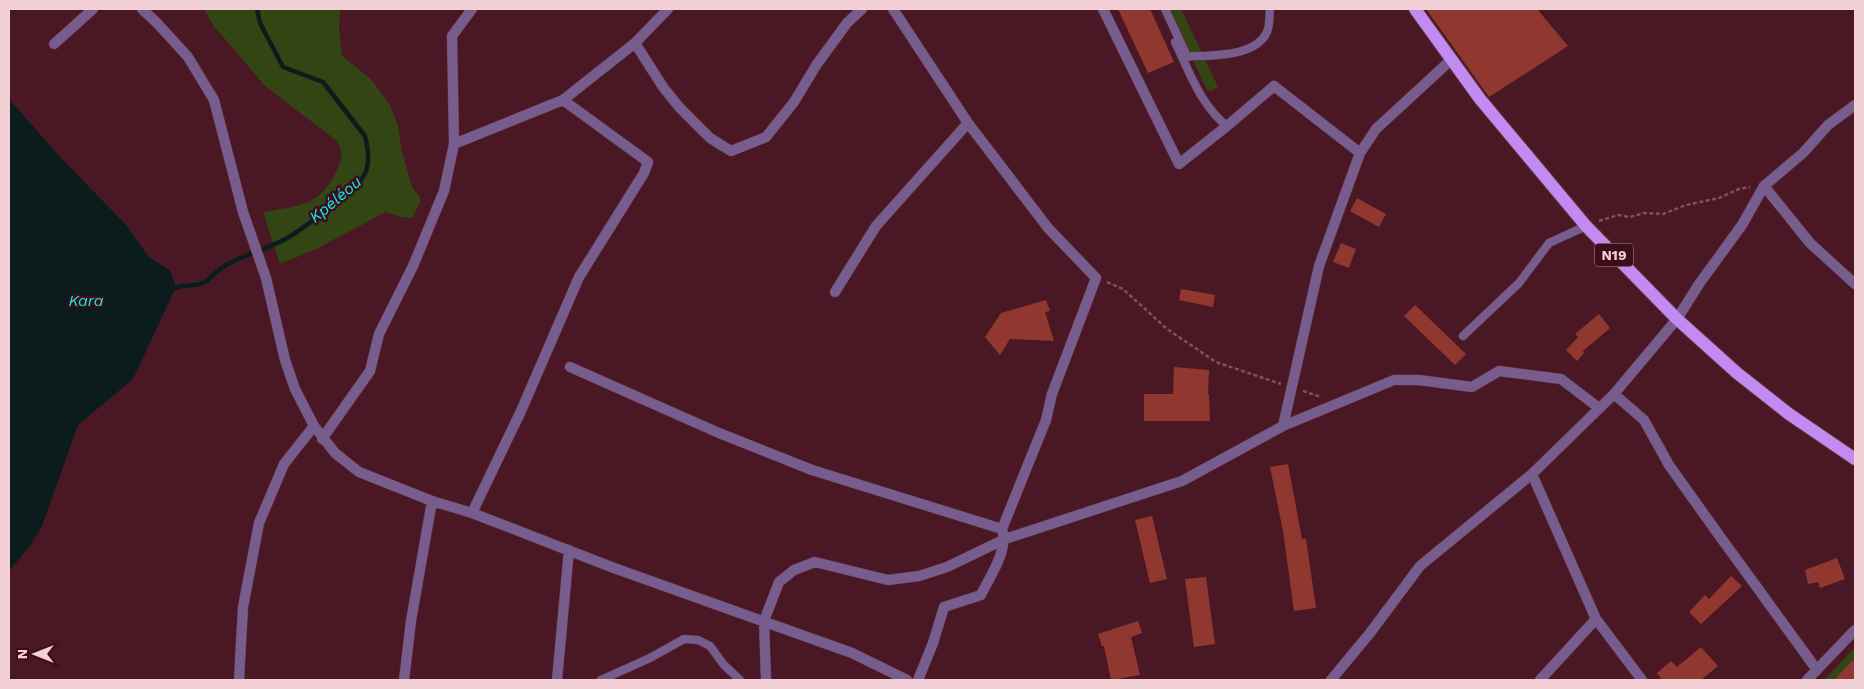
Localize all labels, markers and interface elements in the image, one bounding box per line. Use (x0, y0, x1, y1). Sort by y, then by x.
water label: Kpéléou (305, 172, 365, 227)
road number: N19 (1595, 244, 1633, 266)
water label: Kara (68, 291, 104, 310)
north arrow (10, 629, 60, 679)
text: N (14, 649, 30, 659)

